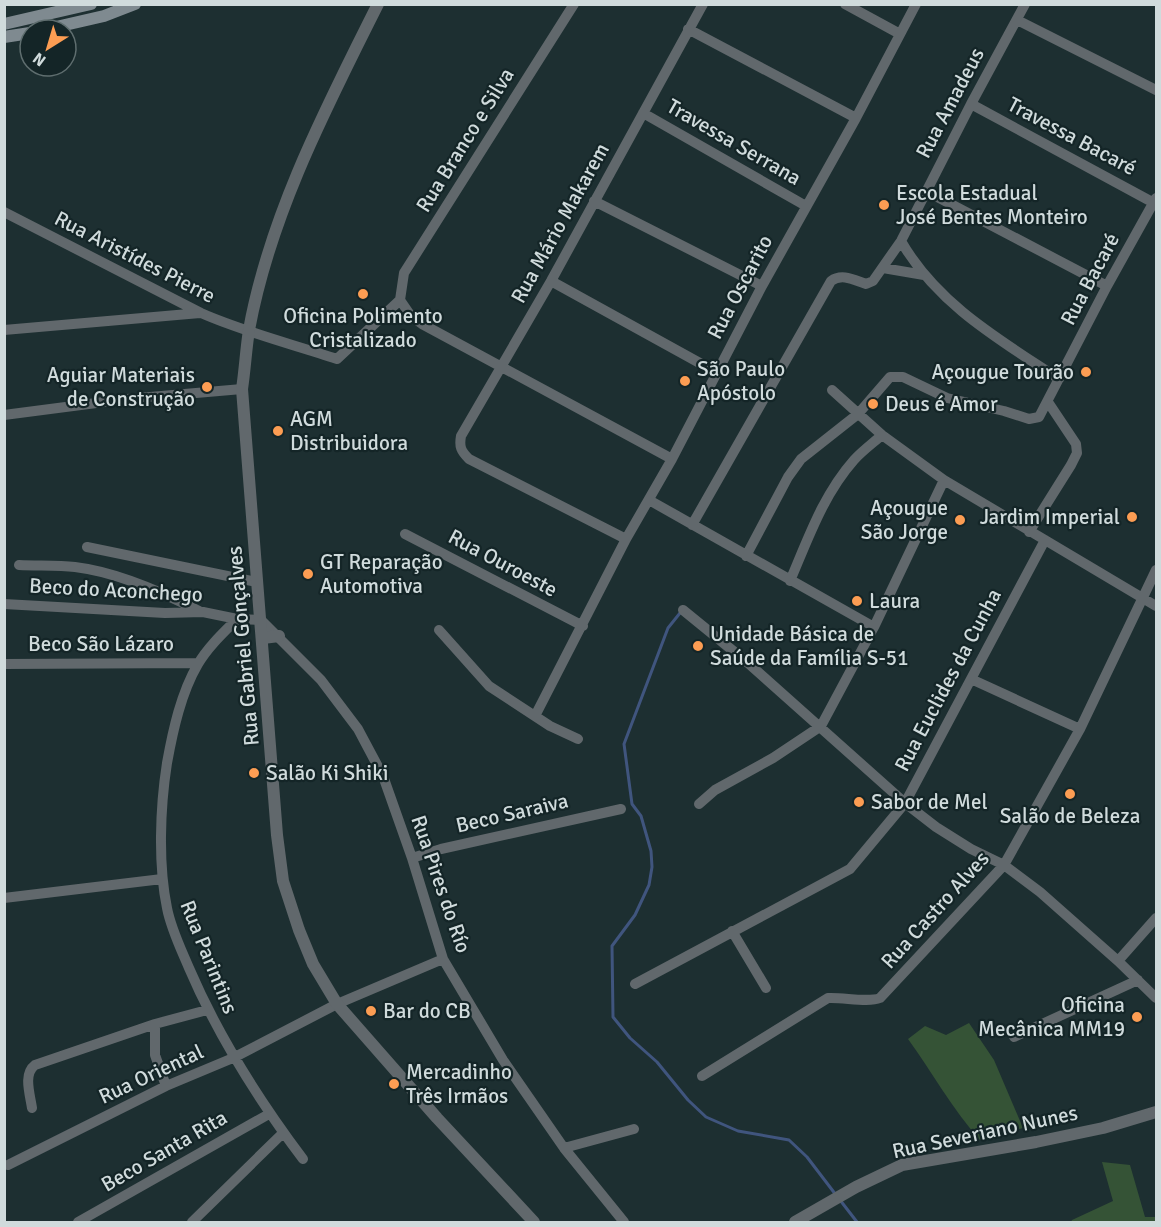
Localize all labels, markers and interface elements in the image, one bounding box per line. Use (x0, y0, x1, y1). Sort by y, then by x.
north arrow (18, 18, 78, 78)
street label: Rua Amadeus (910, 43, 990, 163)
text: N (29, 48, 50, 71)
street label: Rua Branco e Silva (410, 63, 520, 217)
street label: Travessa Bacaré (1003, 91, 1141, 181)
street label: Travessa Serrana (662, 93, 806, 191)
street label: Rua Mário Makarem (505, 138, 615, 308)
place label: Escola Estadual José Bentes Monteiro (896, 180, 1088, 230)
marker: Escola Estadual José Bentes Monteiro (877, 198, 891, 212)
street label: Rua Aristídes Pierre (50, 205, 220, 309)
street label: Rua Bacaré (1055, 229, 1125, 329)
street label: Rua Oscarito (702, 230, 778, 344)
marker: Oficina Polimento Cristalizado (356, 287, 370, 301)
place label: Oficina Polimento Cristalizado (283, 303, 443, 353)
place label: São Paulo Apóstolo (697, 356, 785, 406)
place label: Açougue Tourão (931, 359, 1074, 385)
place label: Aguiar Materiais de Construção (47, 362, 195, 412)
marker: Açougue Tourão (1079, 365, 1093, 379)
marker: São Paulo Apóstolo (678, 374, 692, 388)
marker: Aguiar Materiais de Construção (200, 380, 214, 394)
place label: Deus é Amor (885, 391, 998, 417)
marker: Deus é Amor (866, 397, 880, 411)
place label: AGM Distribuidora (290, 406, 408, 456)
marker: AGM Distribuidora (271, 424, 285, 438)
place label: Açougue São Jorge (861, 495, 948, 545)
place label: Jardim Imperial (980, 504, 1120, 530)
marker: Jardim Imperial (1125, 510, 1139, 524)
marker: Açougue São Jorge (953, 513, 967, 527)
street label: Rua Ouroeste (444, 523, 562, 603)
street label: Rua Gabriel Gonçalves (221, 545, 265, 747)
place label: GT Reparação Automotiva (320, 549, 443, 599)
marker: GT Reparação Automotiva (301, 567, 315, 581)
street label: Beco do Aconchego (28, 572, 204, 608)
street label: Rua Euclides da Cunha (889, 584, 1007, 776)
place label: Laura (869, 588, 920, 614)
marker: Laura (850, 594, 864, 608)
place label: Unidade Básica de Saúde da Família S-51 (710, 621, 909, 671)
street label: Beco São Lázaro (28, 631, 174, 657)
marker: Unidade Básica de Saúde da Família S-51 (691, 639, 705, 653)
place label: Salão Ki Shiki (266, 760, 388, 786)
marker: Salão Ki Shiki (247, 766, 261, 780)
street label: Beco Saraiva (453, 787, 571, 839)
marker: Salão de Beleza (1063, 787, 1077, 801)
place label: Sabor de Mel (871, 789, 988, 815)
marker: Sabor de Mel (852, 795, 866, 809)
place label: Salão de Beleza (1000, 803, 1140, 829)
street label: Rua Pires do Río (405, 812, 477, 956)
street label: Rua Castro Alves (875, 846, 995, 974)
street label: Rua Parintins (174, 896, 244, 1018)
place label: Oficina Mecânica MM19 (978, 992, 1125, 1042)
place label: Bar do CB (383, 998, 471, 1024)
marker: Bar do CB (364, 1004, 378, 1018)
marker: Oficina Mecânica MM19 (1130, 1010, 1144, 1024)
street label: Rua Oriental (94, 1038, 208, 1110)
place label: Mercadinho Três Irmãos (406, 1059, 512, 1109)
marker: Mercadinho Três Irmãos (387, 1077, 401, 1091)
street label: Rua Severiano Nunes (890, 1100, 1080, 1164)
street label: Beco Santa Rita (96, 1104, 232, 1198)

